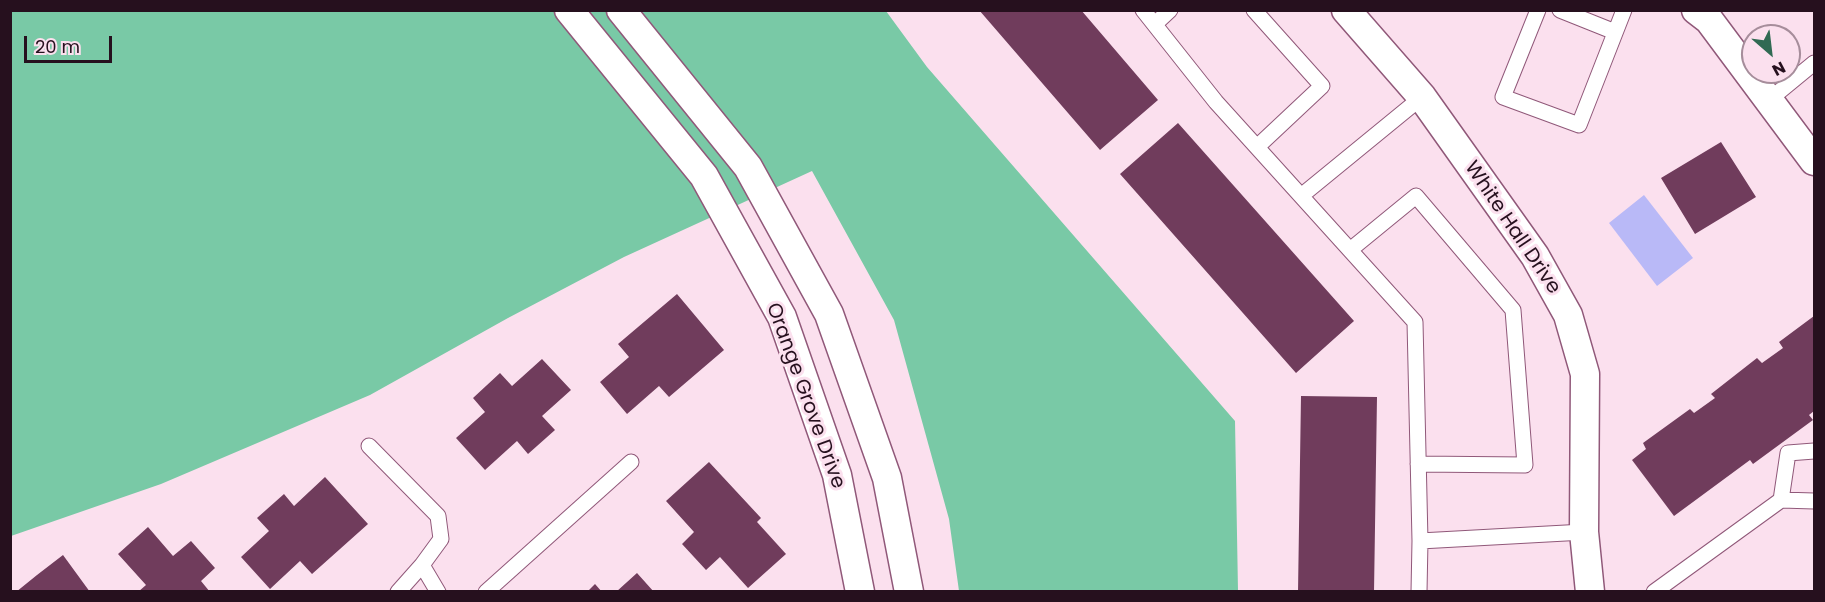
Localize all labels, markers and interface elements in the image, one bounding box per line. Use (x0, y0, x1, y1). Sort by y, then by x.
scale bar (27, 24, 116, 62)
north arrow (1741, 24, 1801, 84)
text: 20 m (35, 34, 80, 59)
text: N (1768, 56, 1789, 82)
street label: White Hall Drive (1459, 157, 1565, 299)
street label: Orange Grove Drive (760, 300, 850, 492)

